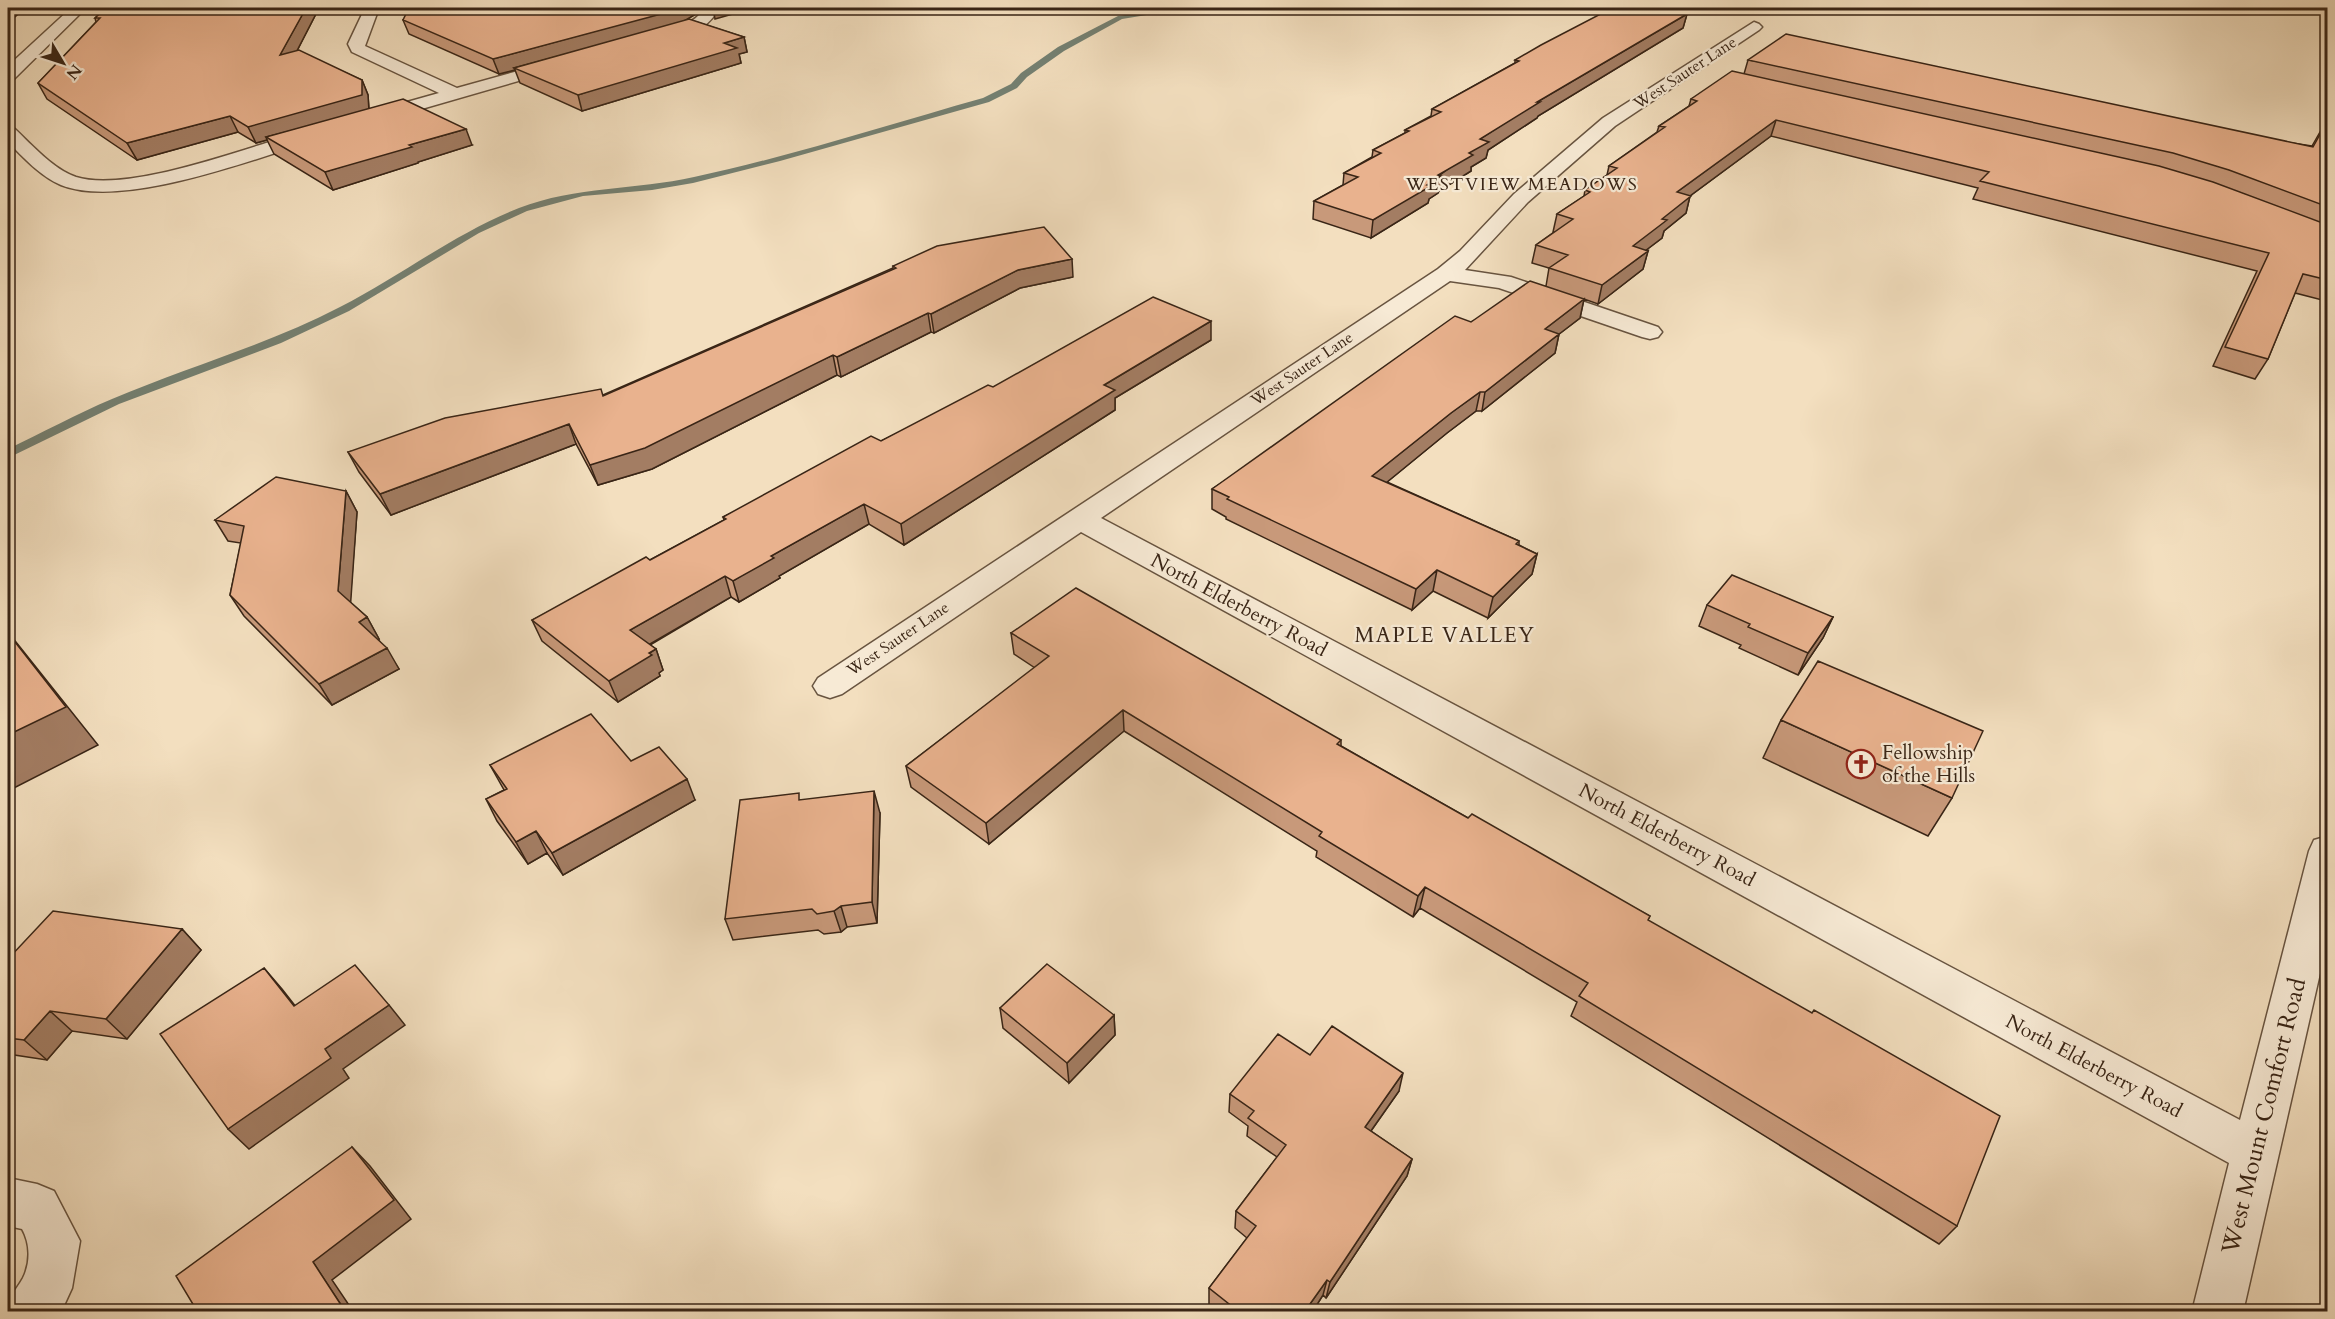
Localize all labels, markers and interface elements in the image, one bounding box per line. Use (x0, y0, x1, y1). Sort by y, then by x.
street label: West Sauter Lane (1628, 31, 1741, 115)
north arrow (33, 33, 93, 93)
text: N (61, 59, 87, 84)
district label: WESTVIEW MEADOWS (1405, 172, 1638, 197)
street label: West Sauter Lane (1246, 327, 1357, 412)
street label: North Elderberry Road (1146, 547, 1332, 663)
street label: West Sauter Lane (842, 597, 953, 682)
district label: MAPLE VALLEY (1355, 621, 1535, 650)
place label: Fellowship of the Hills (1882, 739, 1975, 789)
church icon: Fellowship of the Hills (1845, 748, 1877, 780)
street label: North Elderberry Road (1574, 777, 1760, 893)
street label: West Mount Comfort Road (2213, 974, 2314, 1258)
street label: North Elderberry Road (2001, 1008, 2187, 1124)

